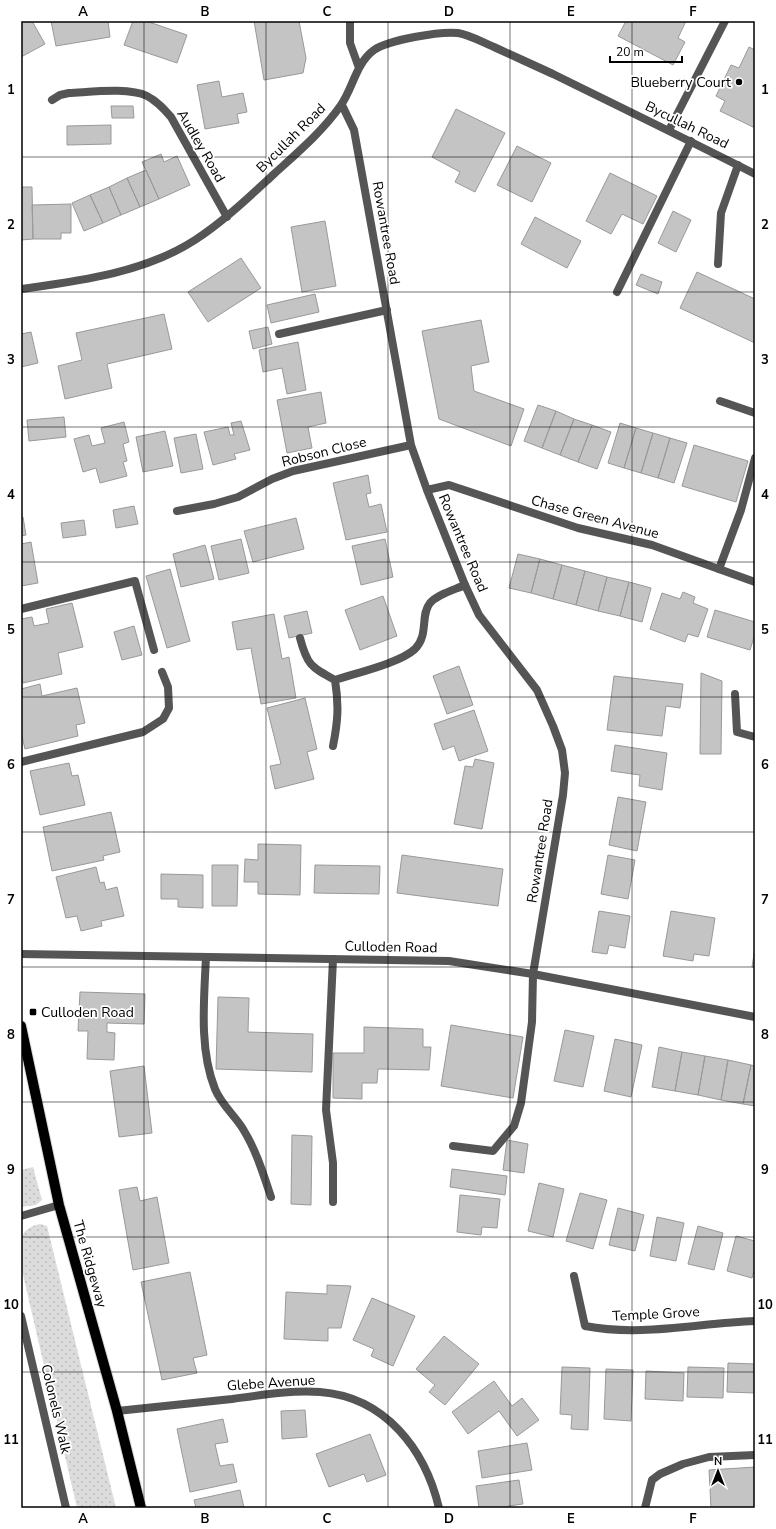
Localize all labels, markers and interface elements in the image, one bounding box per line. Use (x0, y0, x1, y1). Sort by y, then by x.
text: A (78, 3, 88, 21)
text: B (201, 3, 210, 21)
text: C (323, 3, 332, 21)
text: D (444, 3, 454, 21)
text: E (567, 3, 575, 21)
text: F (689, 3, 697, 21)
scale bar (610, 38, 682, 64)
text: 20 m (616, 44, 644, 60)
place label: Blueberry Court (630, 73, 731, 92)
marker: Blueberry Court (734, 77, 744, 87)
text: 1 (7, 81, 15, 99)
text: 1 (761, 81, 769, 99)
street label: Bycullah Road (642, 97, 732, 153)
street label: Bycullah Road (252, 99, 330, 177)
street label: Audley Road (173, 106, 229, 186)
street label: Rowantree Road (368, 180, 404, 286)
text: 2 (7, 216, 15, 234)
text: 2 (761, 216, 769, 234)
text: 3 (7, 351, 15, 369)
text: 3 (761, 351, 769, 369)
street label: Robson Close (280, 432, 368, 472)
text: 4 (7, 486, 15, 504)
text: 4 (761, 486, 769, 504)
street label: Rowantree Road (434, 491, 492, 595)
street label: Chase Green Avenue (529, 491, 661, 543)
text: 5 (7, 621, 15, 639)
text: 5 (761, 621, 769, 639)
text: 6 (7, 756, 15, 774)
text: 6 (761, 756, 769, 774)
street label: Rowantree Road (522, 798, 558, 904)
text: 7 (7, 891, 15, 909)
text: 7 (761, 891, 769, 909)
street label: Culloden Road (344, 937, 438, 957)
place label: Culloden Road (41, 1003, 134, 1022)
marker: Culloden Road (28, 1007, 38, 1017)
text: 8 (7, 1026, 15, 1044)
text: 8 (761, 1026, 769, 1044)
text: 9 (7, 1161, 15, 1179)
text: 9 (761, 1161, 769, 1179)
street label: The Ridgeway (68, 1218, 112, 1311)
text: 10 (3, 1296, 19, 1314)
text: 10 (757, 1296, 773, 1314)
street label: Temple Grove (612, 1302, 700, 1326)
street label: Colonels Walk (36, 1362, 76, 1457)
street label: Glebe Avenue (226, 1370, 316, 1396)
text: 11 (3, 1431, 19, 1449)
text: 11 (757, 1431, 773, 1449)
north arrow (698, 1451, 738, 1491)
text: N (714, 1454, 722, 1469)
text: A (78, 1510, 88, 1528)
text: B (201, 1510, 210, 1528)
text: C (323, 1510, 332, 1528)
text: D (444, 1510, 454, 1528)
text: E (567, 1510, 575, 1528)
text: F (689, 1510, 697, 1528)

